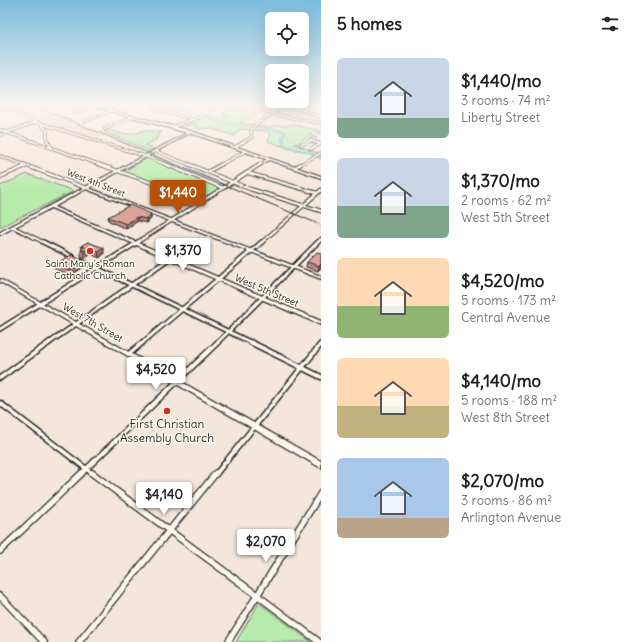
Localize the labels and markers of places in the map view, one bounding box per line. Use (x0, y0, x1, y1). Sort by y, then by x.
pin: $1,440 (145, 180, 211, 214)
pin: $1,370 (150, 238, 216, 272)
marker: Saint Mary's Roman Catholic Church (85, 246, 95, 256)
place label: Saint Mary's Roman Catholic Church (45, 257, 135, 282)
pin: $4,520 (123, 357, 189, 391)
marker: First Christian Assembly Church (162, 406, 172, 416)
place label: First Christian Assembly Church (120, 416, 214, 445)
pin: $4,140 (131, 482, 197, 516)
pin: $2,070 (233, 529, 299, 563)

